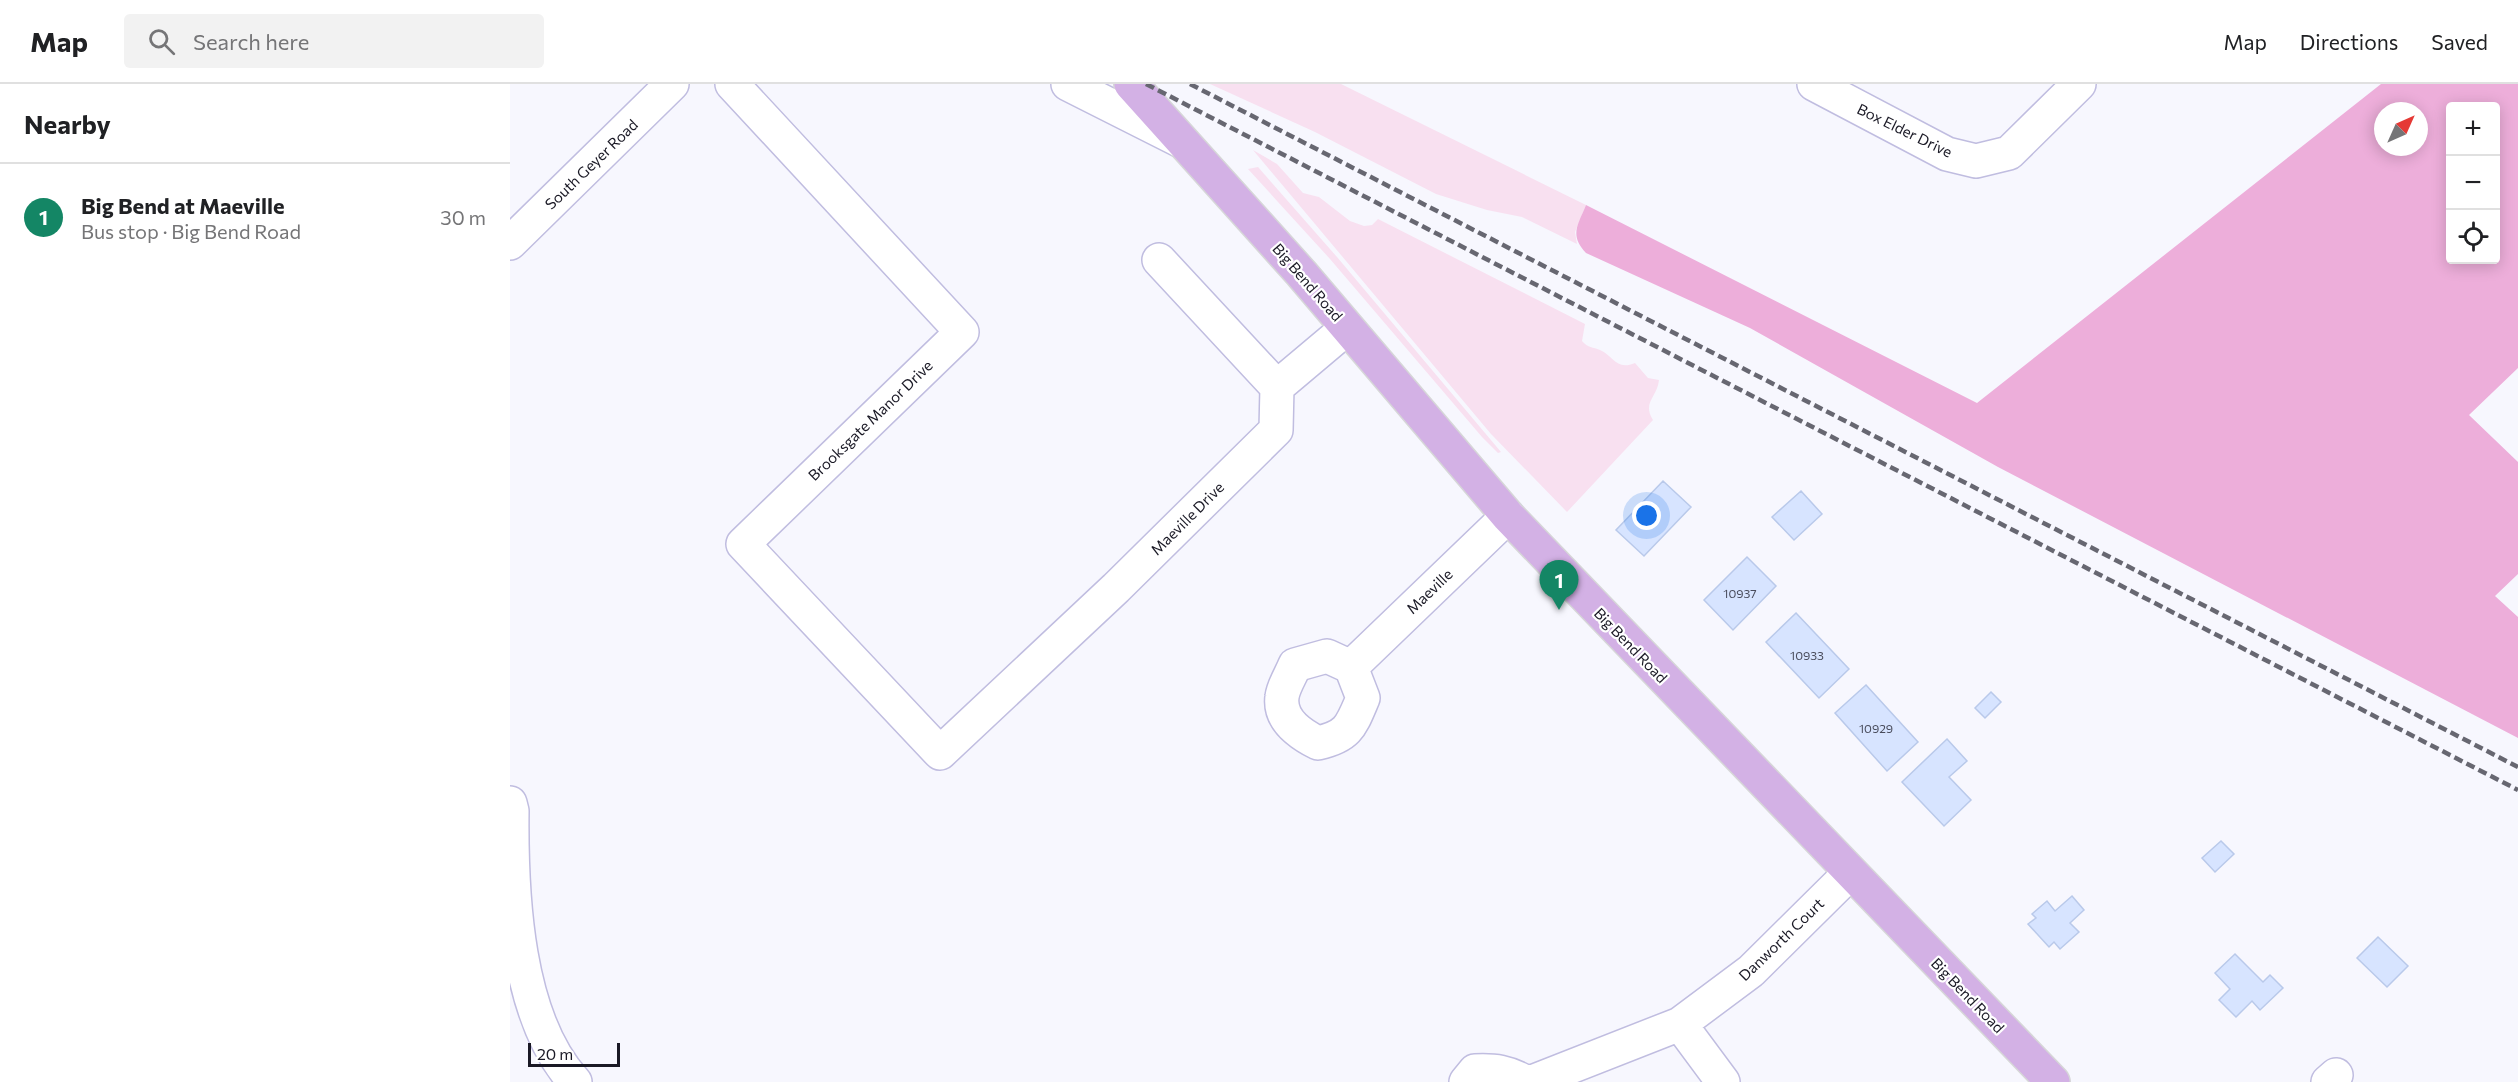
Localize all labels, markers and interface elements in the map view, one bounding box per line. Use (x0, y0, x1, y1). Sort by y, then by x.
search box (124, 14, 544, 68)
text: Map (30, 24, 88, 58)
icon: search (145, 25, 178, 58)
text: Search here (193, 28, 309, 55)
text: Map (2224, 29, 2267, 54)
text: Directions (2300, 29, 2398, 54)
text: Saved (2431, 29, 2488, 54)
street label: Box Elder Drive (1855, 99, 1956, 161)
north arrow (2374, 102, 2428, 156)
map controls (2446, 102, 2500, 264)
button: + (2446, 102, 2500, 156)
text: Nearby (24, 108, 111, 139)
street label: South Geyer Road (541, 115, 641, 213)
button: − (2446, 156, 2500, 210)
text: Big Bend at Maeville (81, 192, 284, 219)
text: 1 (39, 205, 48, 229)
text: 30 m (440, 205, 486, 229)
button: locate (2446, 210, 2500, 264)
text: Bus stop · Big Bend Road (81, 219, 301, 243)
street label: Big Bend Road (1269, 239, 1347, 325)
street label: Brooksgate Manor Drive (804, 356, 936, 484)
street label: Maeville Drive (1147, 478, 1227, 558)
your location (1632, 501, 1661, 530)
pin: 1 (1540, 560, 1578, 610)
street label: Maeville (1402, 565, 1456, 617)
house number: 10937 (1723, 586, 1757, 600)
street label: Big Bend Road (1591, 604, 1671, 686)
house number: 10933 (1790, 648, 1824, 662)
house number: 10929 (1859, 721, 1893, 735)
street label: Danworth Court (1735, 894, 1827, 984)
street label: Big Bend Road (1928, 954, 2008, 1036)
scale bar (528, 1040, 620, 1068)
text: 20 m (537, 1044, 573, 1063)

